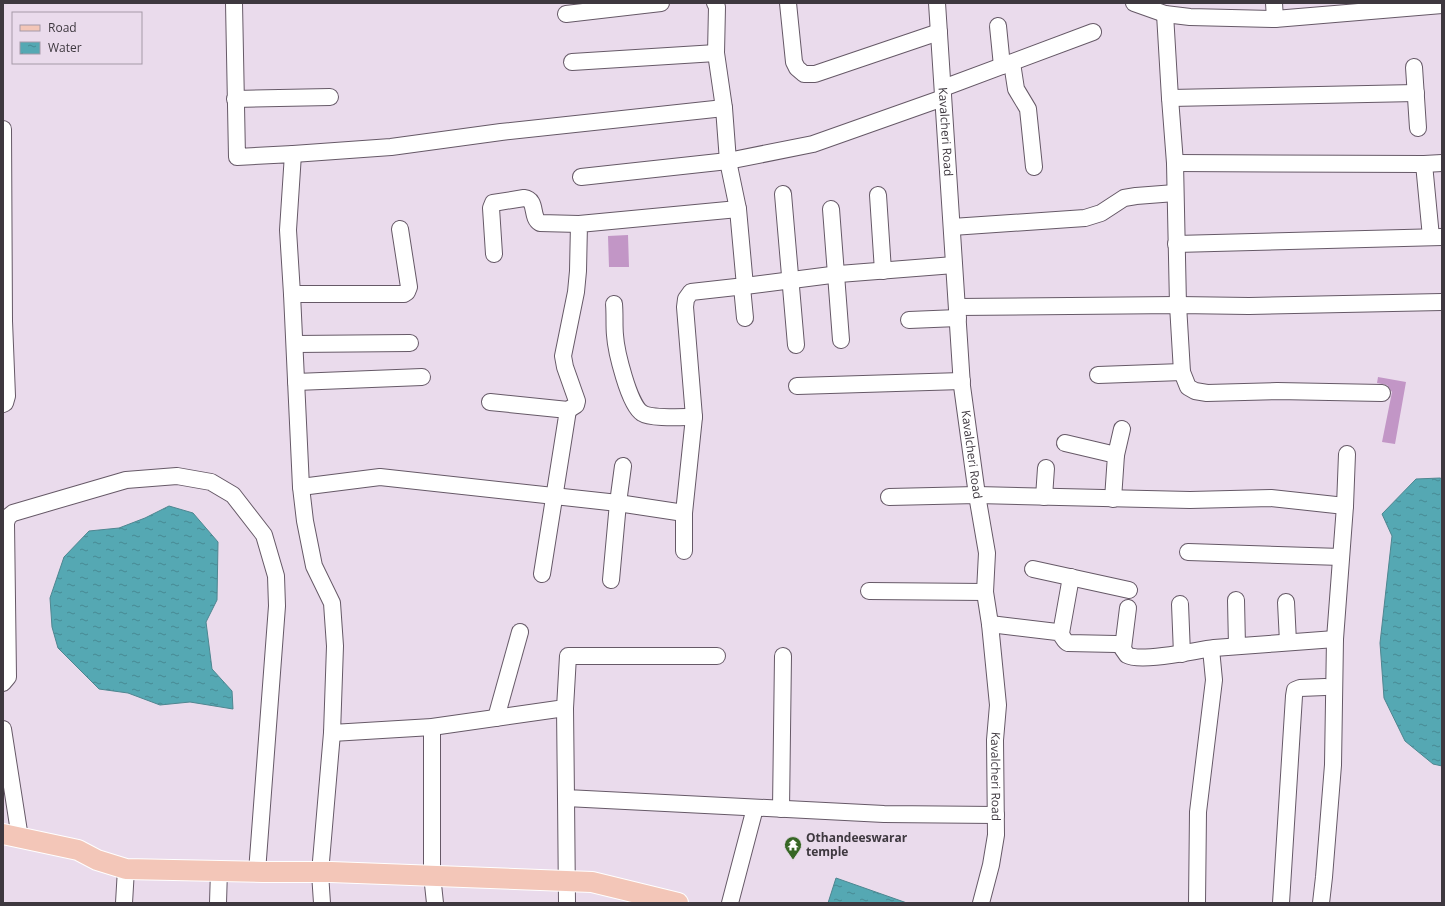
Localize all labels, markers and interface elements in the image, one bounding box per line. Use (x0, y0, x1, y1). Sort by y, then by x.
legend (12, 12, 142, 64)
text: Road (48, 19, 77, 36)
text: Water (48, 39, 82, 56)
street label: Kavalcheri Road (935, 87, 957, 177)
street label: Kavalcheri Road (957, 409, 987, 500)
street label: Kavalcheri Road (987, 731, 1005, 821)
place label: Othandeeswarar temple (806, 829, 908, 860)
temple icon: Othandeeswarar temple (783, 835, 803, 860)

